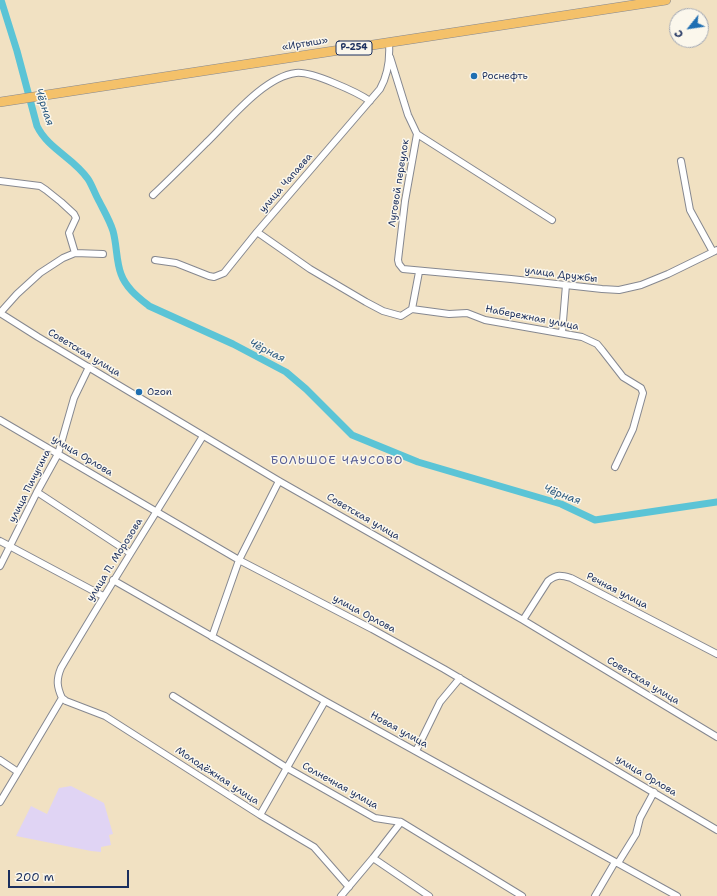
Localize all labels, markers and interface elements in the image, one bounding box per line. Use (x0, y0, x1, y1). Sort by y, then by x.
north arrow (669, 8, 709, 48)
text: С (671, 27, 687, 40)
street label: «Иртыш» (281, 34, 329, 54)
road number: Р-254 (336, 41, 372, 55)
place label: Роснефть (482, 70, 528, 82)
marker: Роснефть (469, 71, 479, 81)
water label: Чёрная (31, 87, 57, 127)
street label: Луговой переулок (386, 138, 412, 228)
street label: улица Чапаева (257, 151, 315, 215)
street label: улица Дружбы (524, 265, 598, 285)
street label: Набережная улица (484, 303, 580, 333)
street label: Советская улица (45, 327, 123, 379)
water label: Чёрная (247, 337, 287, 365)
place label: Ozon (147, 386, 172, 398)
marker: Ozon (134, 387, 144, 397)
street label: улица Орлова (49, 433, 115, 479)
street label: улица Пичугина (6, 448, 54, 524)
district label: БОЛЬШОЕ ЧАУСОВО (270, 454, 404, 468)
water label: Чёрная (542, 482, 582, 508)
street label: Советская улица (324, 491, 402, 543)
street label: улица П. Морозова (85, 516, 145, 604)
street label: Речная улица (584, 570, 650, 612)
street label: улица Орлова (331, 592, 397, 636)
street label: Советская улица (604, 655, 682, 707)
street label: Новая улица (368, 709, 430, 751)
street label: Молодёжная улица (173, 744, 261, 808)
street label: улица Орлова (613, 753, 679, 799)
street label: Солнечная улица (300, 760, 380, 812)
scale bar (10, 862, 131, 888)
text: 200 m (15, 869, 54, 885)

